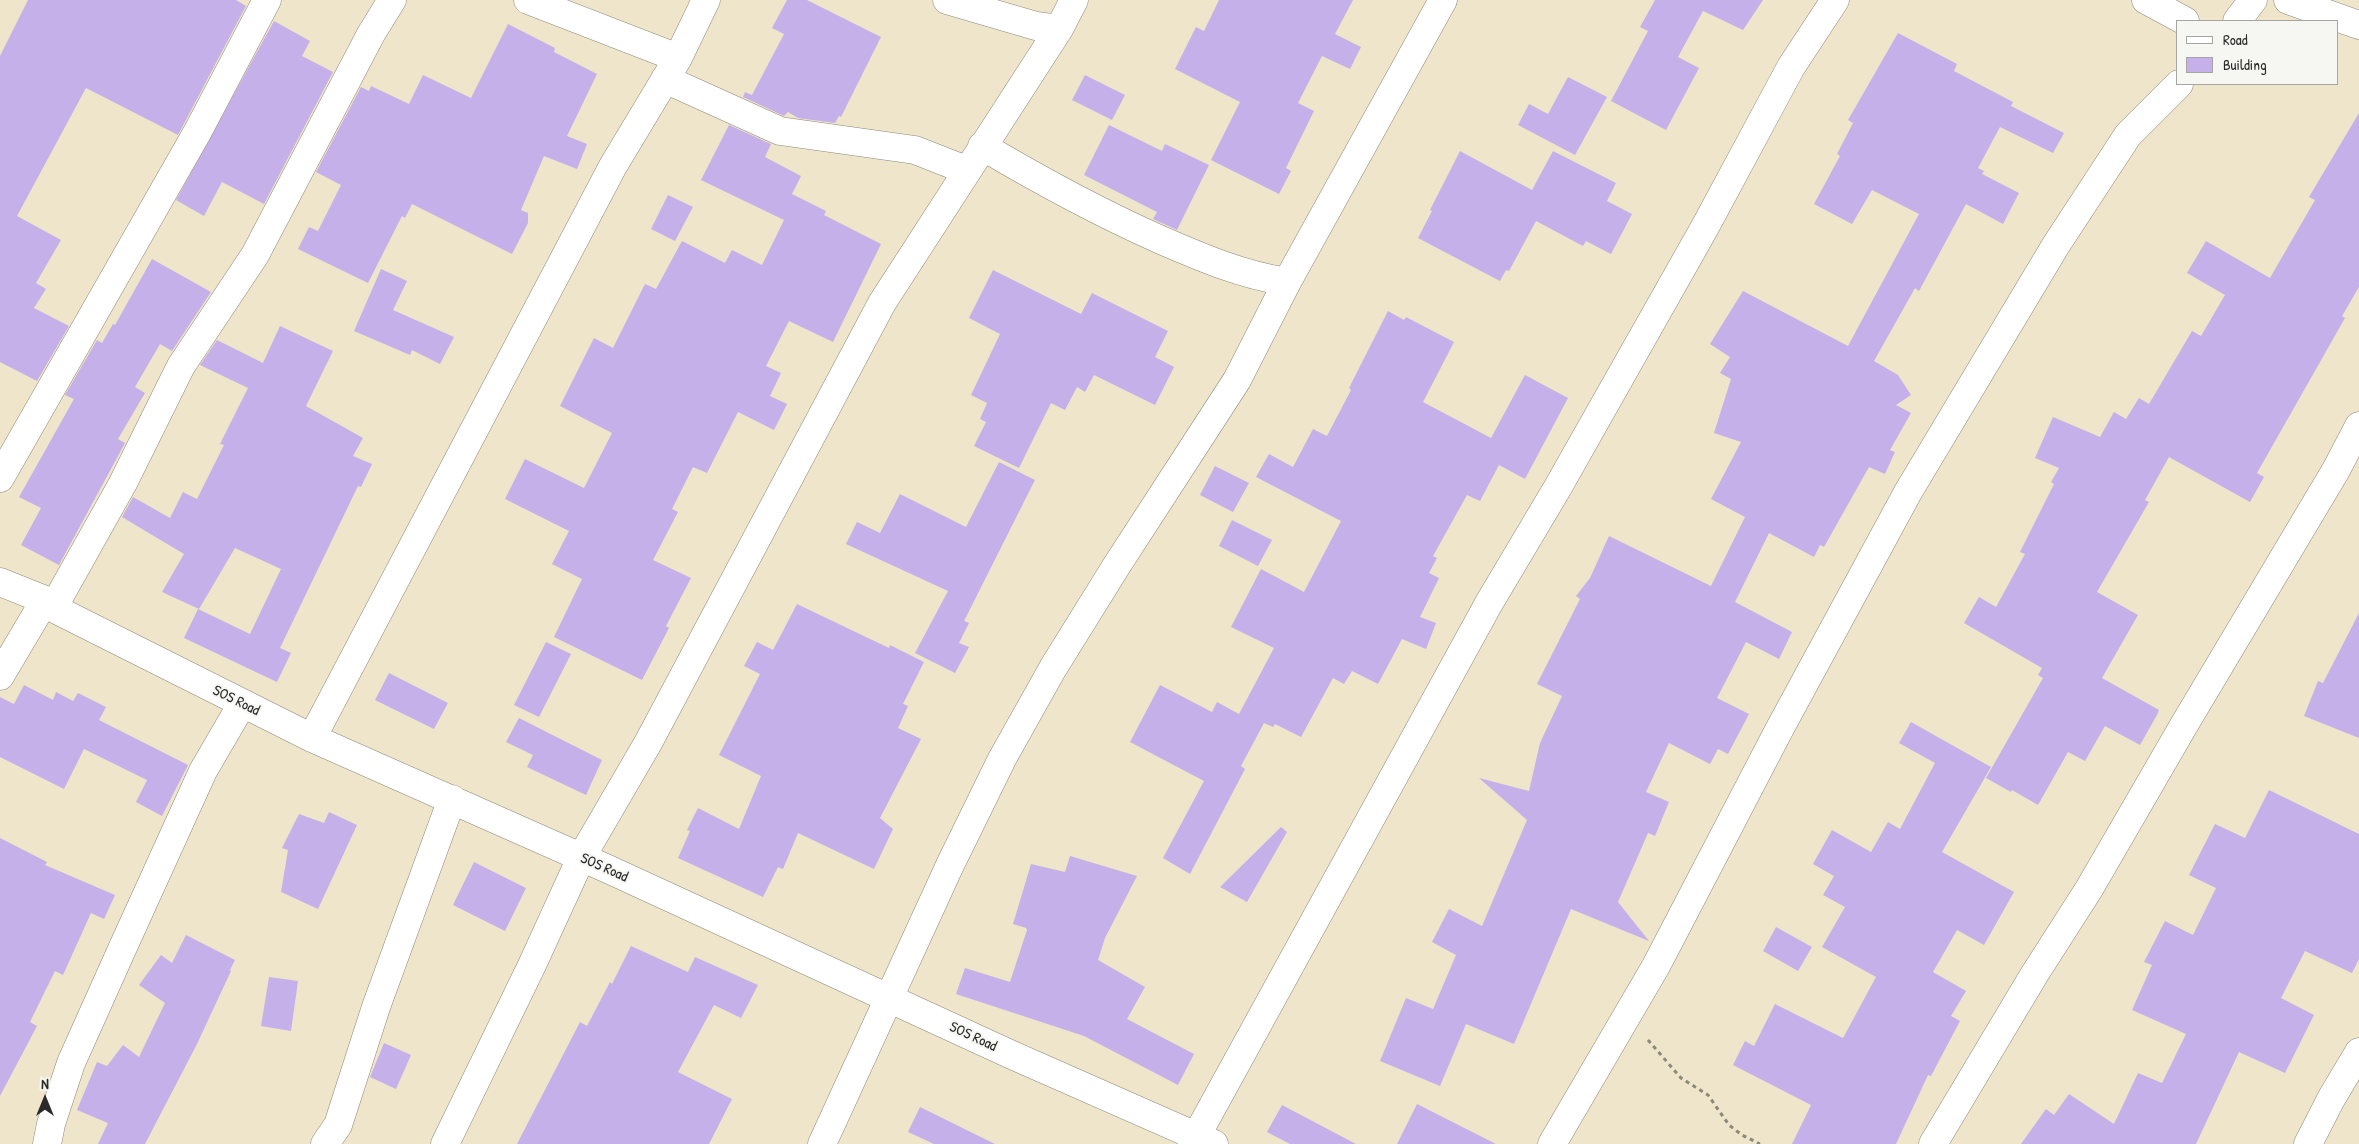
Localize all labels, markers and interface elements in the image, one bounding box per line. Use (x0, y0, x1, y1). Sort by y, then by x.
legend (2176, 20, 2339, 85)
text: Road (2223, 29, 2248, 50)
text: Building (2223, 54, 2267, 75)
street label: SOS Road (210, 682, 262, 720)
street label: SOS Road (577, 850, 631, 886)
street label: SOS Road (946, 1018, 1000, 1056)
north arrow (20, 1074, 70, 1124)
text: N (41, 1074, 49, 1093)

